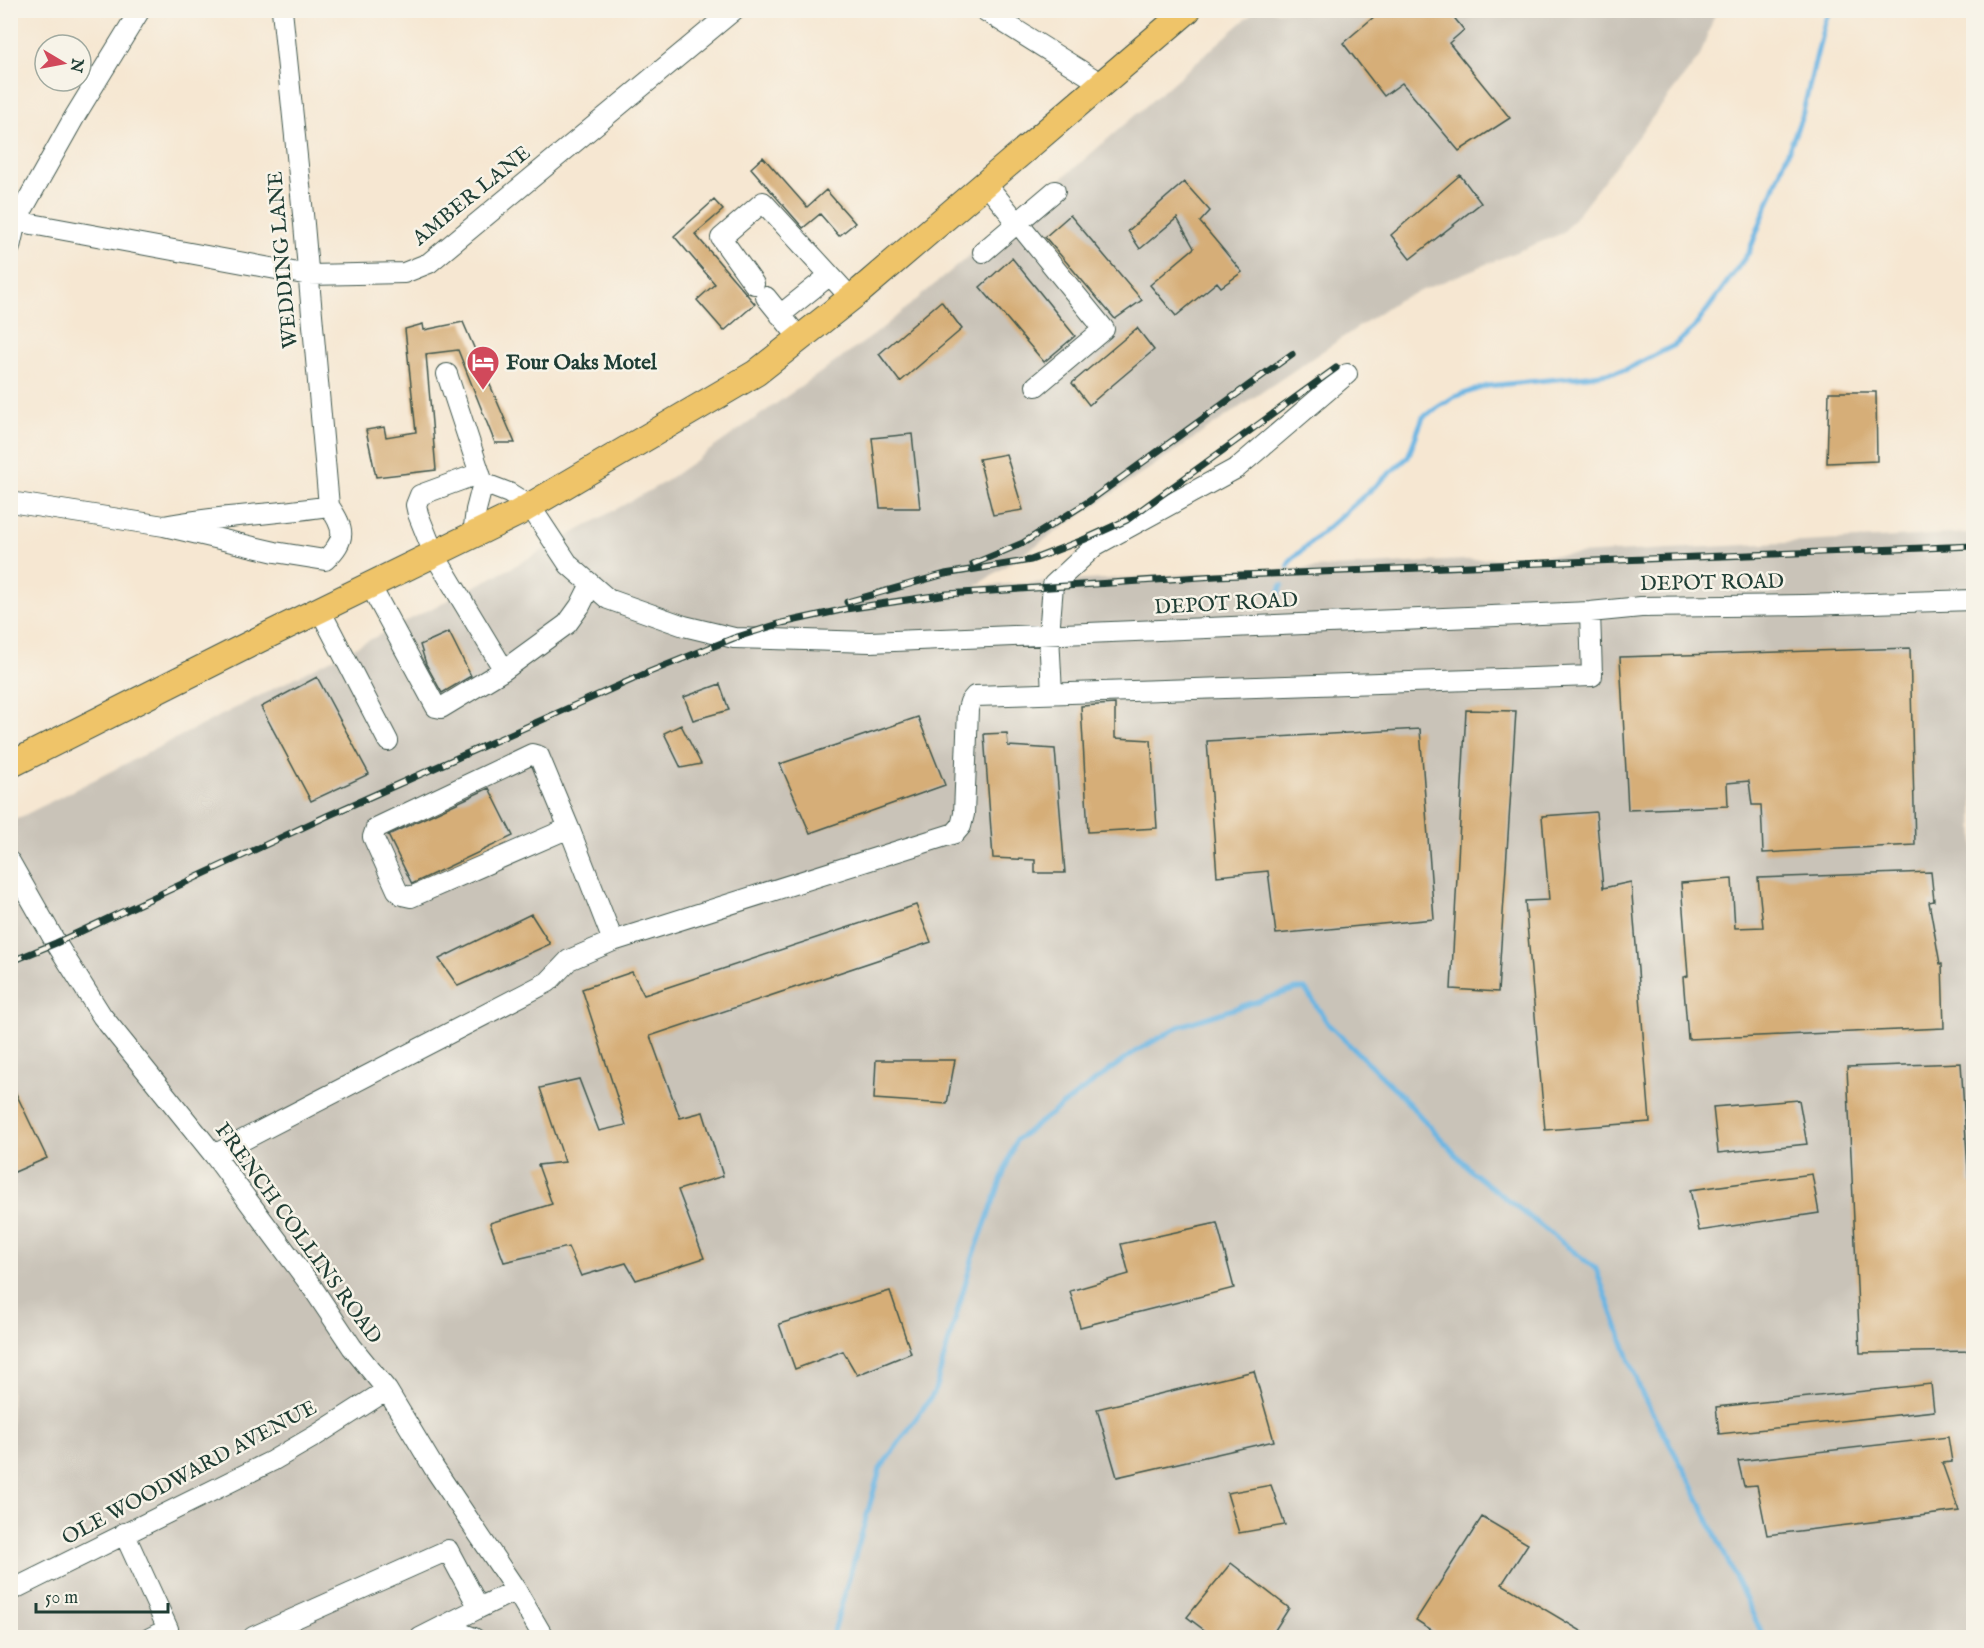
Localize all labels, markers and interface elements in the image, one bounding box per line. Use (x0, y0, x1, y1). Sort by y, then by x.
north arrow (33, 33, 93, 93)
text: N (65, 56, 87, 74)
street label: AMBER LANE (406, 140, 537, 253)
street label: WEDDING LANE (262, 170, 305, 350)
hotel icon: Four Oaks Motel (465, 344, 501, 391)
place label: Four Oaks Motel (506, 350, 658, 377)
street label: DEPOT ROAD (1640, 569, 1784, 598)
street label: DEPOT ROAD (1153, 587, 1299, 622)
street label: FRENCH COLLINS ROAD (208, 1118, 387, 1350)
street label: OLE WOODWARD AVENUE (58, 1395, 322, 1552)
scale bar (36, 1576, 168, 1614)
text: 50 m (45, 1587, 78, 1610)

